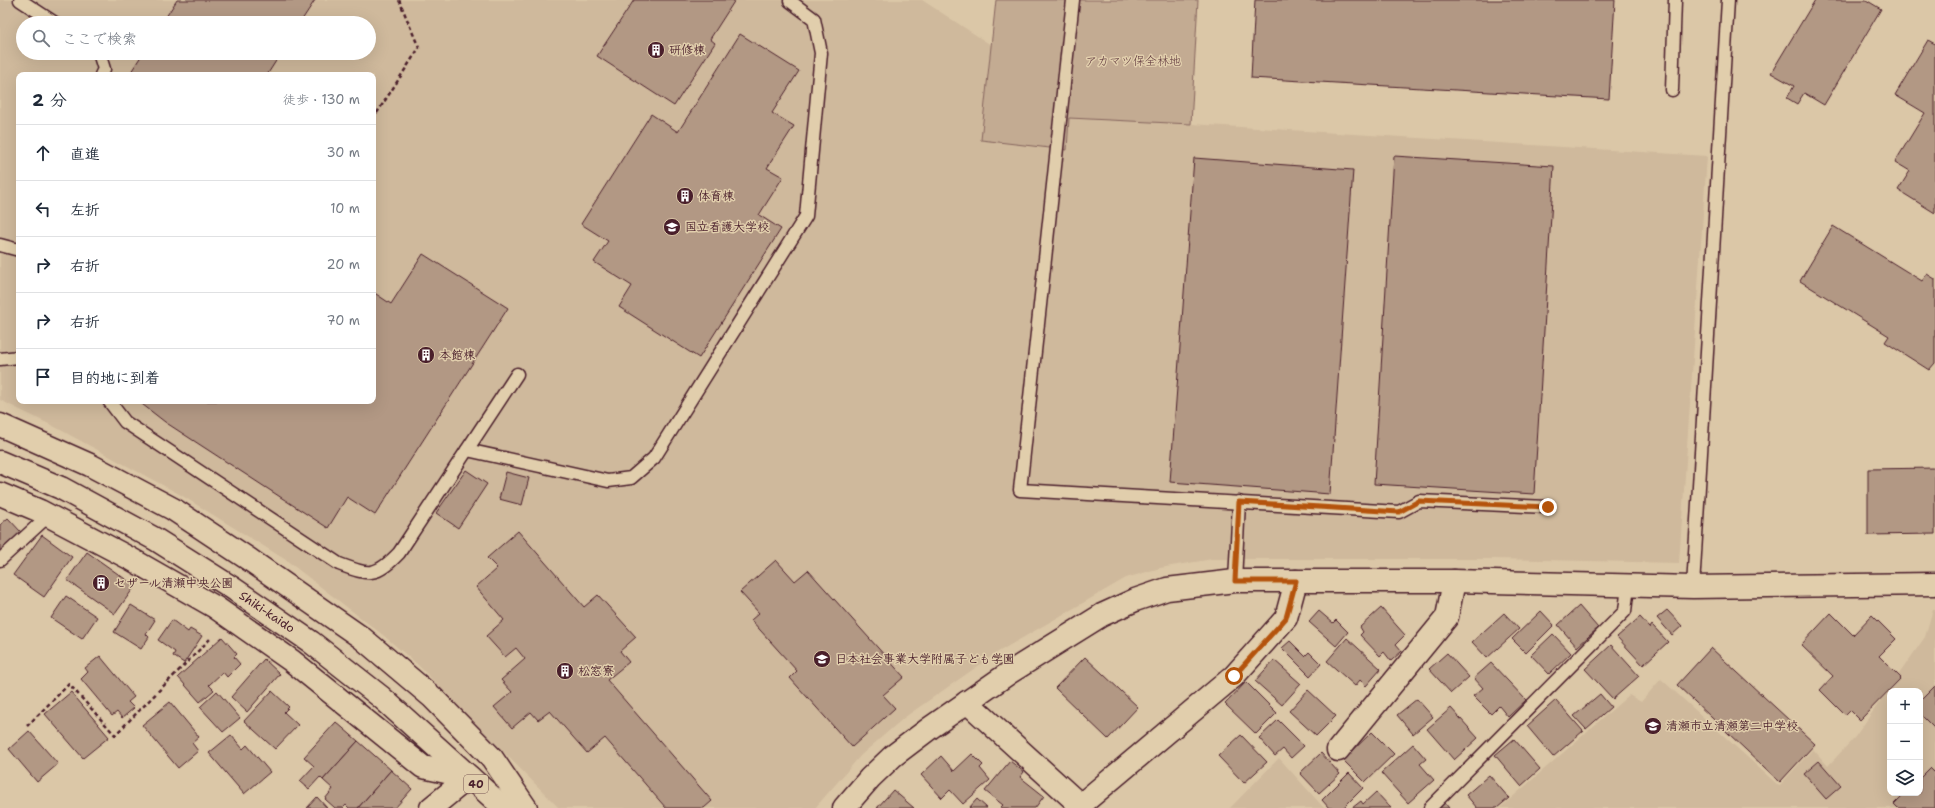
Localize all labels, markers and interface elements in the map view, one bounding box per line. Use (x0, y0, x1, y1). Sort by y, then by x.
search box (16, 16, 376, 60)
icon: search (30, 27, 52, 49)
text: ここで検索 (62, 29, 137, 49)
building icon: 研修棟 (646, 40, 666, 60)
place label: 研修棟 (669, 42, 705, 58)
park label: アカマツ保全林地 (1085, 53, 1181, 69)
text: 2 分 (32, 89, 67, 111)
text: 徒歩 · 130 m (283, 91, 360, 108)
icon: ahead (32, 142, 54, 164)
text: 直進 (70, 144, 100, 164)
text: 30 m (326, 144, 360, 161)
building icon: 体育棟 (675, 186, 695, 206)
place label: 体育棟 (698, 188, 734, 204)
icon: left (32, 198, 54, 220)
text: 左折 (70, 200, 100, 220)
text: 10 m (330, 200, 360, 217)
school or university icon: 国立看護大学校 (662, 217, 682, 237)
place label: 国立看護大学校 (685, 219, 769, 235)
icon: right (32, 254, 54, 276)
text: 右折 (70, 256, 100, 276)
text: 20 m (327, 256, 360, 273)
icon: right (32, 310, 54, 332)
text: 右折 (70, 312, 100, 332)
text: 70 m (326, 312, 360, 329)
building icon: 本館棟 (416, 345, 436, 365)
place label: 本館棟 (439, 347, 475, 363)
icon: arrive (32, 366, 54, 388)
text: 目的地に到着 (70, 368, 160, 388)
route end (1539, 498, 1557, 516)
building icon: セザール清瀬中央公園 (91, 573, 111, 593)
place label: セザール清瀬中央公園 (114, 575, 234, 591)
street label: Shiki-kaido (236, 588, 298, 636)
school or university icon: 日本社会事業大学附属子ども学園 (812, 649, 832, 669)
place label: 日本社会事業大学附属子ども学園 (835, 651, 1015, 667)
building icon: 松窓寮 (555, 661, 575, 681)
place label: 松窓寮 (578, 663, 614, 679)
route start (1225, 667, 1243, 685)
map controls (1887, 688, 1923, 796)
button: + (1887, 688, 1923, 724)
school or university icon: 清瀬市立清瀬第二中学校 (1643, 716, 1663, 736)
place label: 清瀬市立清瀬第二中学校 (1666, 718, 1798, 734)
button: − (1887, 724, 1923, 760)
button: layers (1887, 760, 1923, 796)
road number: 40 (464, 775, 488, 793)

